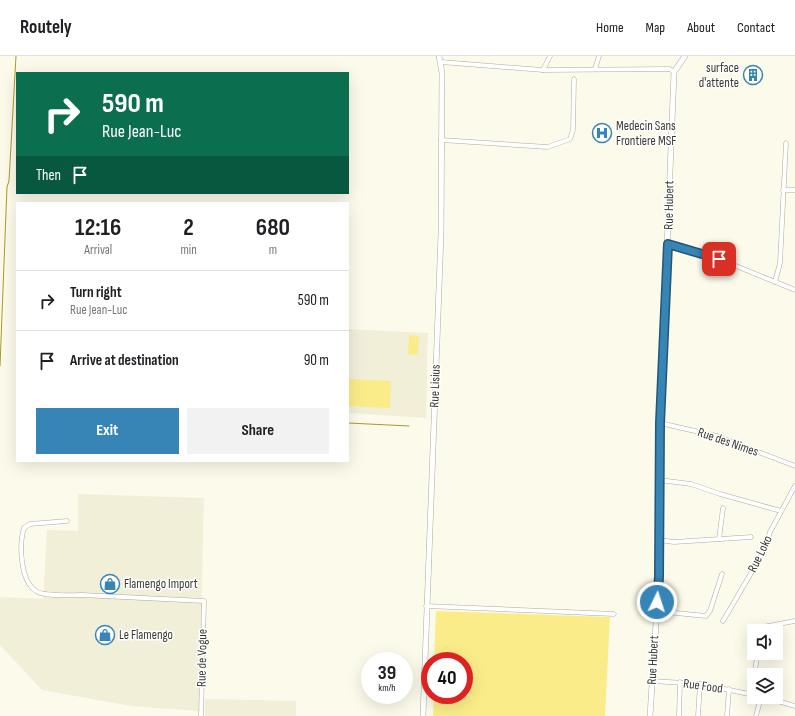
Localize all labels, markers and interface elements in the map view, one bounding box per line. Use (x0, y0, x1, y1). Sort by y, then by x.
text: Routely (20, 16, 72, 39)
text: Home (596, 19, 624, 36)
text: Map (646, 19, 665, 36)
text: About (687, 19, 715, 36)
text: Contact (737, 19, 775, 36)
place label: surface d'attente (699, 60, 739, 91)
building icon: surface d'attente (742, 64, 764, 86)
text: 590 m (102, 87, 164, 120)
icon: right (36, 88, 88, 140)
place label: Medecin Sans Frontiere MSF (616, 118, 676, 149)
text: Rue Jean-Luc (102, 121, 182, 142)
hospital icon: Medecin Sans Frontiere MSF (591, 122, 613, 144)
icon: arrive (69, 164, 91, 186)
text: Then (36, 166, 61, 185)
street label: Rue Hubert (661, 180, 677, 230)
text: 12:16 (75, 213, 121, 242)
text: 2 (183, 213, 194, 242)
text: 680 (256, 213, 290, 242)
text: Arrival (84, 242, 112, 258)
text: min (180, 242, 197, 258)
text: m (269, 242, 277, 258)
pin (702, 242, 736, 276)
icon: arrive (708, 248, 730, 270)
text: Turn right (70, 283, 122, 302)
icon: right (36, 290, 58, 312)
text: 590 m (298, 291, 329, 310)
text: Rue Jean-Luc (70, 302, 127, 318)
icon: arrive (36, 350, 58, 372)
text: Arrive at destination (70, 351, 179, 370)
text: 90 m (304, 351, 329, 370)
street label: Rue Lisius (426, 364, 444, 408)
button: Exit (36, 408, 179, 454)
button: Share (187, 408, 329, 454)
street label: Rue des Nimes (695, 424, 761, 460)
street label: Rue Loko (744, 533, 776, 575)
shop icon: Flamengo Import (99, 573, 121, 595)
place label: Flamengo Import (124, 576, 198, 592)
position arrow (636, 581, 678, 623)
shop icon: Le Flamengo (94, 624, 116, 646)
map controls (747, 624, 783, 704)
button: sound (747, 624, 783, 660)
place label: Le Flamengo (119, 627, 173, 643)
street label: Rue de Vogue (193, 629, 211, 687)
street label: Rue Hubert (644, 635, 662, 685)
speed limit sign: 40 (421, 652, 473, 704)
text: 39 (378, 661, 396, 685)
button: layers (747, 668, 783, 704)
street label: Rue Food (682, 675, 724, 697)
text: km/h (378, 682, 396, 694)

